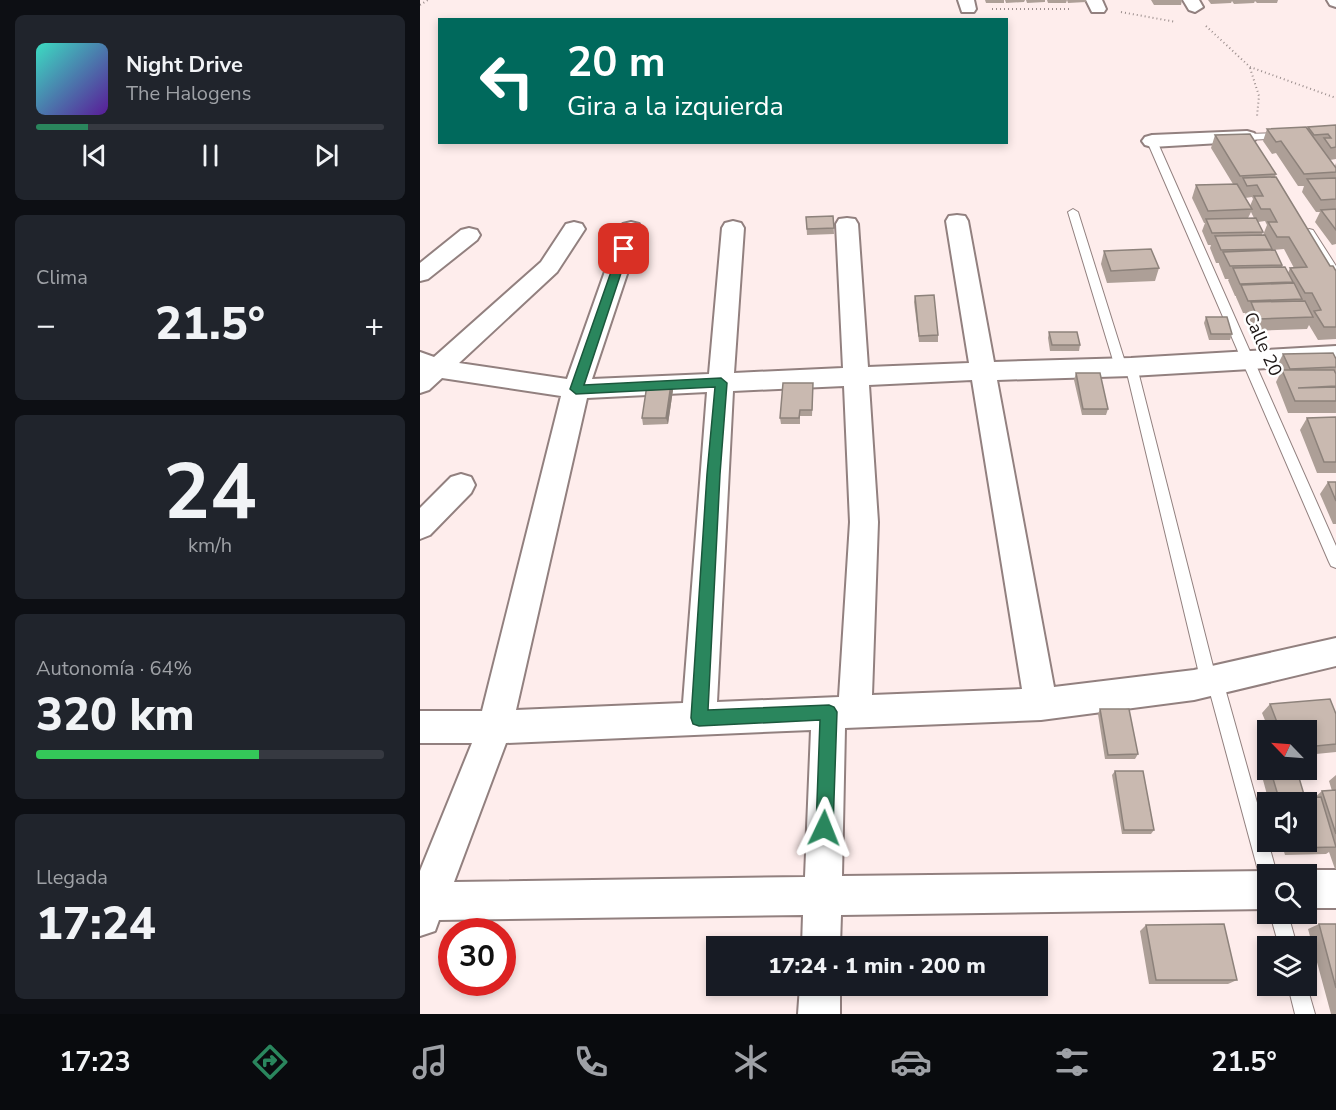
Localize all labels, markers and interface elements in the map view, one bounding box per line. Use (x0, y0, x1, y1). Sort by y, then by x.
text: 20 m (567, 34, 666, 91)
icon: left (468, 42, 546, 120)
text: Night Drive (126, 50, 243, 80)
text: The Halogens (126, 80, 251, 107)
text: Gira a la izquierda (567, 88, 784, 125)
icon: previous (78, 139, 111, 172)
icon: pause (194, 139, 227, 172)
icon: next (310, 139, 343, 172)
pin (598, 223, 649, 274)
icon: arrive (607, 232, 640, 265)
text: Clima (36, 264, 88, 291)
text: 21.5° (155, 294, 265, 355)
text: − (36, 303, 56, 348)
text: + (364, 303, 384, 348)
street label: Calle 20 (1238, 308, 1288, 380)
text: 24 (163, 439, 257, 546)
text: km/h (188, 532, 232, 559)
text: Autonomía · 64% (36, 655, 192, 682)
text: 320 km (36, 685, 195, 746)
north arrow (1257, 720, 1317, 780)
map controls (1257, 720, 1317, 996)
button: sound (1257, 792, 1317, 852)
position arrow (792, 796, 856, 860)
text: Llegada (36, 864, 108, 891)
button: search (1257, 864, 1317, 924)
text: 17:24 (36, 894, 156, 955)
speed limit sign: 30 (438, 918, 516, 996)
button: layers (1257, 936, 1317, 996)
text: 17:24 · 1 min · 200 m (768, 951, 986, 981)
icon: directions (249, 1041, 291, 1083)
icon: music (409, 1041, 451, 1083)
icon: phone (570, 1041, 612, 1083)
icon: climate (730, 1041, 772, 1083)
icon: car (890, 1041, 932, 1083)
icon: filters (1051, 1041, 1093, 1083)
text: 17:23 (59, 1044, 131, 1081)
text: 21.5° (1211, 1044, 1277, 1081)

